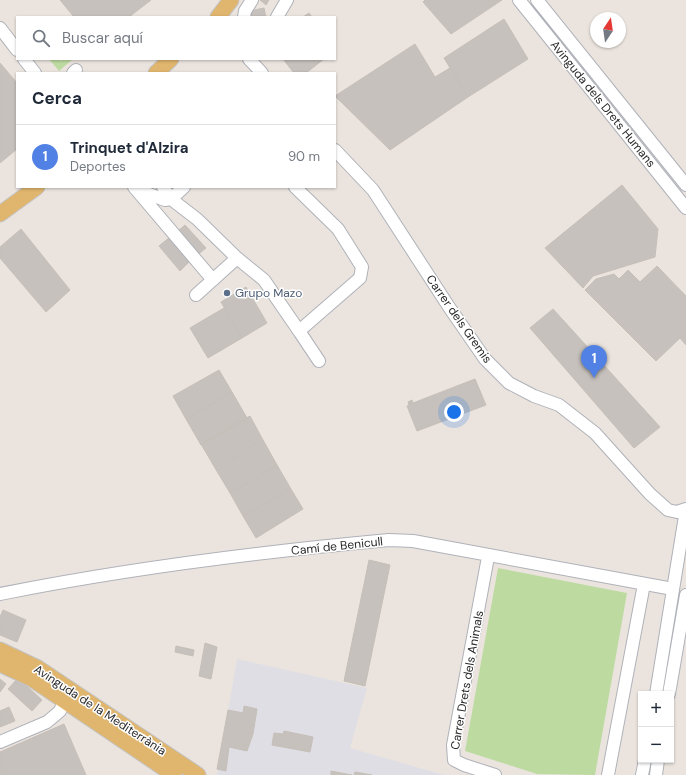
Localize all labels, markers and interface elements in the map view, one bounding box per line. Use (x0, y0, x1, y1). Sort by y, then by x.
north arrow (590, 12, 626, 48)
search box (16, 16, 336, 60)
icon: search (30, 27, 52, 49)
text: Buscar aquí (62, 28, 143, 48)
street label: Avinguda dels Drets Humans (547, 37, 659, 171)
text: Cerca (32, 87, 82, 109)
text: Trinquet d'Alzira (70, 138, 189, 158)
text: 1 (43, 148, 47, 165)
text: 90 m (288, 148, 320, 165)
text: Deportes (70, 158, 126, 175)
street label: Carrer dels Gremis (423, 272, 495, 366)
place label: Grupo Mazo (235, 285, 302, 301)
marker: Grupo Mazo (222, 288, 232, 298)
pin: 1 (581, 345, 607, 378)
your location (444, 402, 464, 422)
street label: Camí de Benicull (290, 533, 384, 559)
street label: Carrer Drets dels Animals (447, 609, 487, 751)
street label: Avinguda de la Mediterrània (31, 661, 169, 759)
map controls (638, 691, 674, 763)
button: + (638, 691, 674, 727)
button: − (638, 727, 674, 763)

